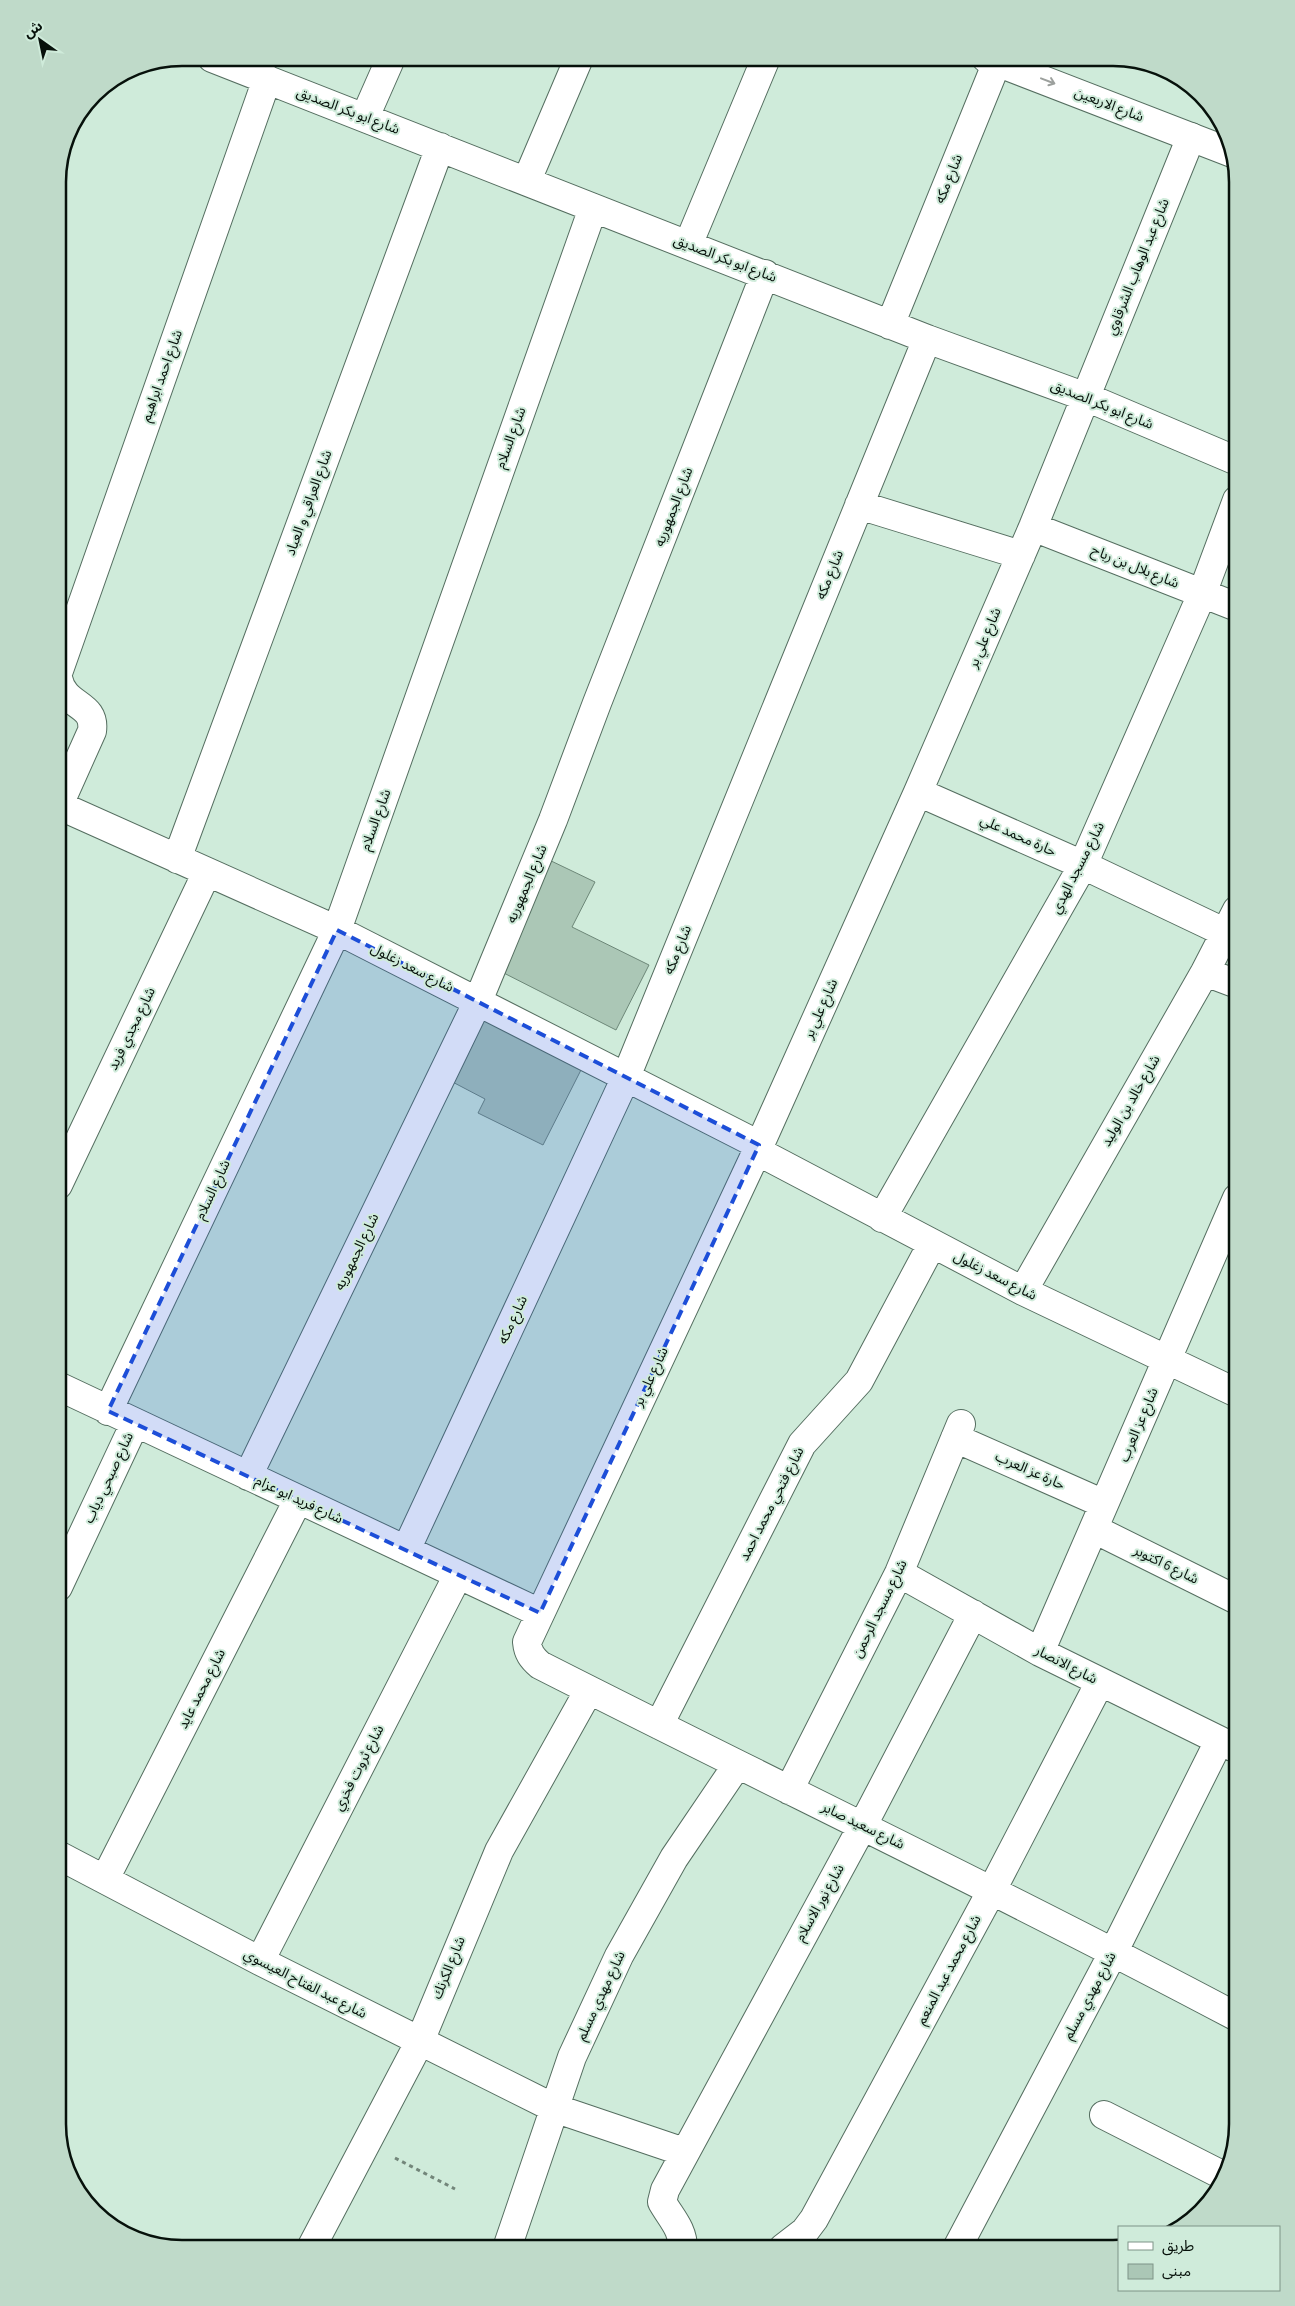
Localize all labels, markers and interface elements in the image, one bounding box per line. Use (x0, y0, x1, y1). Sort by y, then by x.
north arrow (15, 15, 65, 65)
text: ش (20, 16, 47, 44)
one-way arrow (1040, 77, 1055, 87)
street label: شارع ابو بكر الصديق (294, 82, 402, 140)
street label: شارع الاربعين (1071, 83, 1147, 127)
street label: شارع مكه (930, 151, 968, 207)
street label: شارع عبد الوهاب الشرقاوي (1101, 196, 1175, 338)
street label: شارع ابو بكر الصديق (671, 230, 779, 288)
street label: شارع احمد ابراهيم (136, 327, 188, 425)
street label: شارع ابو بكر الصديق (1048, 375, 1156, 435)
street label: شارع السلام (491, 404, 531, 472)
street label: شارع العراقي و العباد (281, 447, 338, 559)
street label: شارع الجمهوريه (650, 464, 698, 550)
street label: شارع بلال بن رباح (1088, 540, 1182, 594)
street label: شارع مكه (811, 547, 849, 603)
street label: شارع علي بر (963, 605, 1007, 672)
street label: شارع السلام (356, 786, 396, 854)
street label: حارة محمد علي (977, 810, 1059, 862)
street label: شارع مسجد الهدي (1046, 819, 1110, 918)
street label: شارع الجمهوريه (501, 842, 553, 926)
street label: شارع مكه (659, 922, 697, 978)
street label: شارع سعد زغلول (367, 938, 457, 998)
street label: شارع علي بر (798, 976, 843, 1043)
street label: شارع مجدي فريد (103, 984, 161, 1074)
street label: شارع خالد بن الوليد (1097, 1051, 1165, 1151)
street label: شارع السلام (190, 1157, 236, 1223)
street label: شارع الجمهوريه (330, 1210, 384, 1294)
street label: شارع سعد زغلول (950, 1246, 1040, 1306)
street label: شارع مكه (493, 1292, 533, 1347)
street label: شارع علي بر (628, 1344, 674, 1411)
street label: شارع عز العرب (1114, 1385, 1164, 1465)
street label: شارع صبحي دياب (79, 1429, 139, 1527)
street label: شارع فتحي محمد احمد (735, 1444, 810, 1564)
street label: حارة عز العرب (992, 1447, 1068, 1495)
street label: شارع فريد ابو عزام (252, 1471, 346, 1529)
street label: شارع 6 اكتوبر (1129, 1540, 1202, 1589)
street label: شارع مسجد الرحمن (848, 1557, 912, 1661)
street label: شارع الانصار (1030, 1640, 1101, 1689)
street label: شارع محمد عايد (173, 1645, 231, 1733)
street label: شارع ثروت فخري (329, 1722, 390, 1815)
street label: شارع سعيد صابر (817, 1797, 908, 1855)
street label: شارع نور الاسلام (790, 1861, 850, 1945)
street label: شارع محمد عبد المنعم (912, 1912, 986, 2028)
street label: شارع الكرنك (427, 1934, 471, 2002)
street label: شارع عبد الفتاح العيسوي (240, 1944, 370, 2024)
street label: شارع مهدي مسلم (571, 1948, 631, 2044)
street label: شارع مهدي مسلم (1058, 1949, 1122, 2044)
legend (1118, 2226, 1280, 2291)
text: طريق (1162, 2236, 1194, 2257)
text: مبنى (1162, 2261, 1191, 2282)

